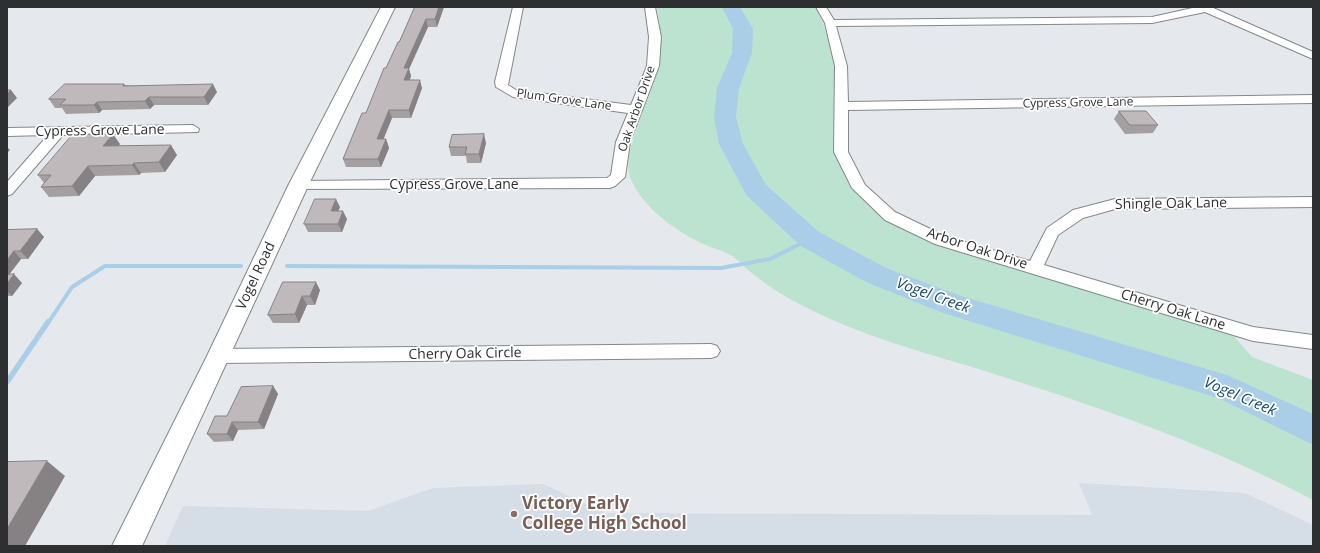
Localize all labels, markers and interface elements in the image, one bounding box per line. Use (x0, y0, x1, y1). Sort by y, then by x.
street label: Oak Arbor Drive (616, 64, 658, 154)
street label: Plum Grove Lane (516, 86, 612, 114)
street label: Cypress Grove Lane (1022, 95, 1134, 111)
street label: Cypress Grove Lane (35, 121, 165, 141)
street label: Cypress Grove Lane (389, 177, 519, 193)
street label: Shingle Oak Lane (1115, 195, 1227, 213)
street label: Arbor Oak Drive (925, 225, 1029, 273)
street label: Vogel Road (233, 239, 279, 313)
water label: Vogel Creek (894, 274, 972, 318)
street label: Cherry Oak Lane (1119, 286, 1227, 334)
street label: Cherry Oak Circle (408, 345, 522, 363)
water label: Vogel Creek (1201, 374, 1279, 420)
place label: Victory Early College High School (522, 494, 687, 534)
marker: Victory Early College High School (509, 509, 519, 519)

